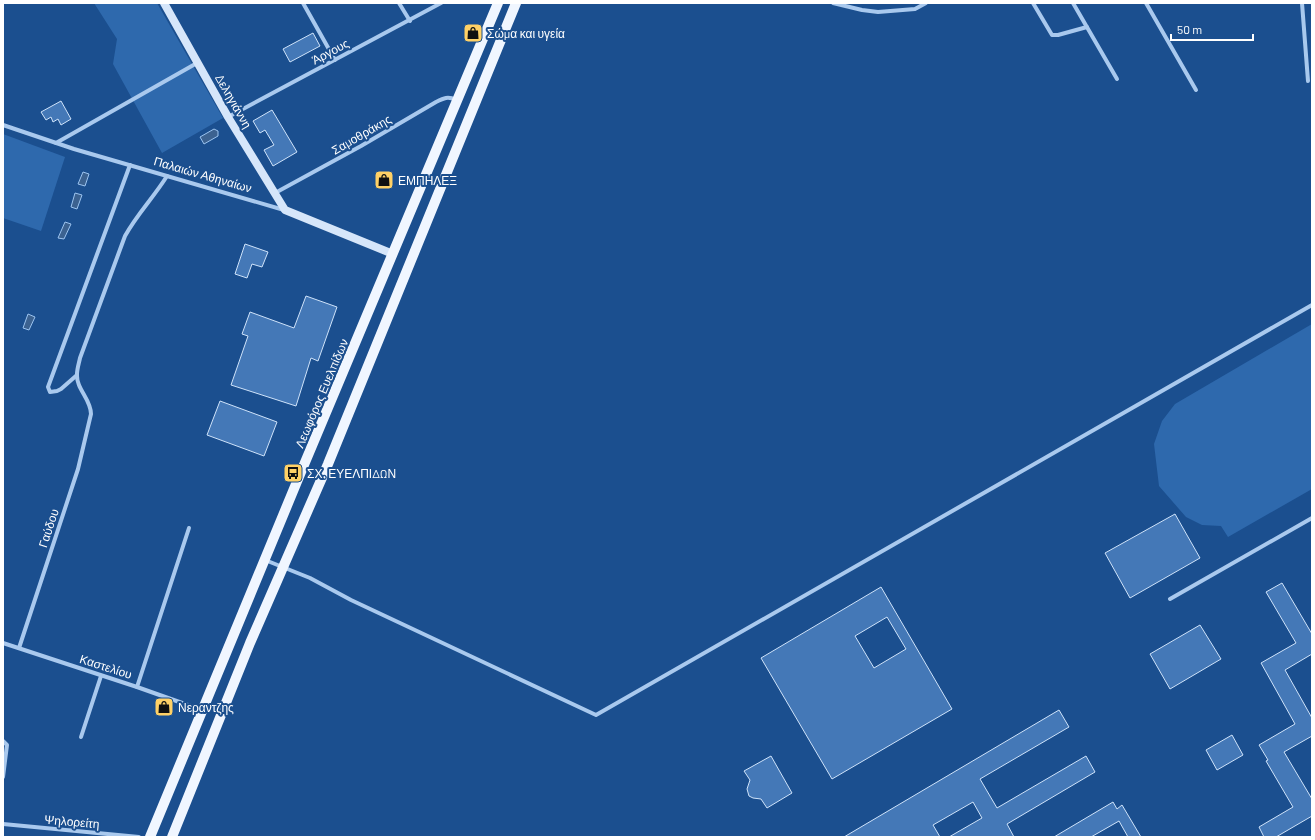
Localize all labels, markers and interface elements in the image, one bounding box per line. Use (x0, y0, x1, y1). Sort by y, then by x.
scale bar (1171, 16, 1253, 42)
shop icon: Σώμα και υγεία (462, 22, 484, 44)
text: 50 m (1177, 22, 1202, 36)
place label: Σώμα και υγεία (487, 26, 565, 41)
street label: Άργους (309, 35, 352, 67)
street label: Δεληγιάννη (212, 72, 255, 131)
street label: Σαμοθράκης (329, 111, 394, 158)
street label: Παλαιών Αθηναίων (152, 153, 254, 196)
shop icon: ΕΜΠΗΛΕΞ (373, 169, 395, 191)
place label: ΕΜΠΗΛΕΞ (398, 173, 457, 187)
street label: Λεωφόρος Ευελπίδων (292, 336, 351, 450)
bus stop icon: ΣΧ. ΕΥΕΛΠΙΔΩΝ (282, 462, 304, 484)
place label: ΣΧ. ΕΥΕΛΠΙΔΩΝ (307, 466, 396, 480)
street label: Γαύδου (35, 507, 61, 549)
street label: Καστελίου (78, 651, 134, 681)
shop icon: Νεραντζης (153, 696, 175, 718)
place label: Νεραντζης (178, 700, 234, 715)
street label: Ψηλορείτη (44, 812, 100, 831)

